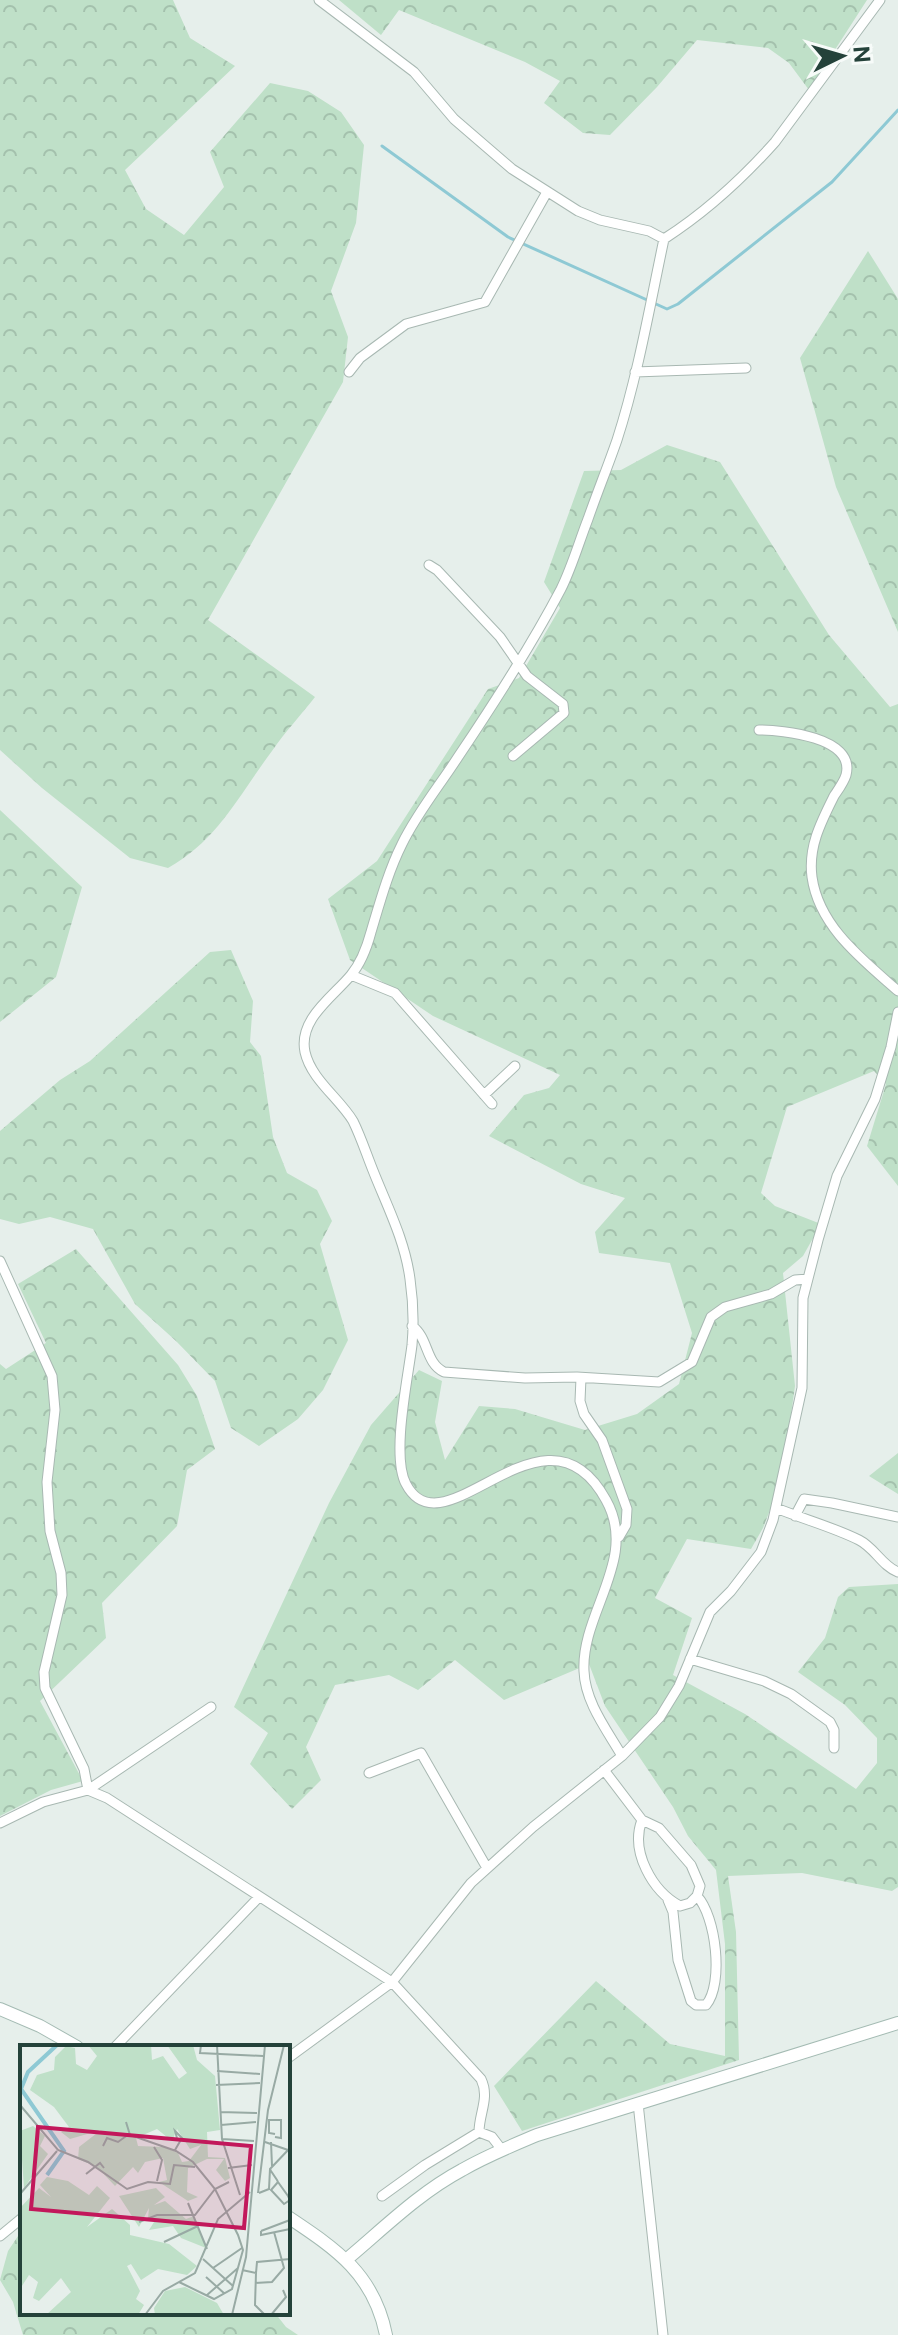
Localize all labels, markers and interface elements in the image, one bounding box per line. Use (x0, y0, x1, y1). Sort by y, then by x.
north arrow (802, 16, 882, 96)
text: N (848, 45, 876, 64)
inset map (20, 2045, 290, 2315)

